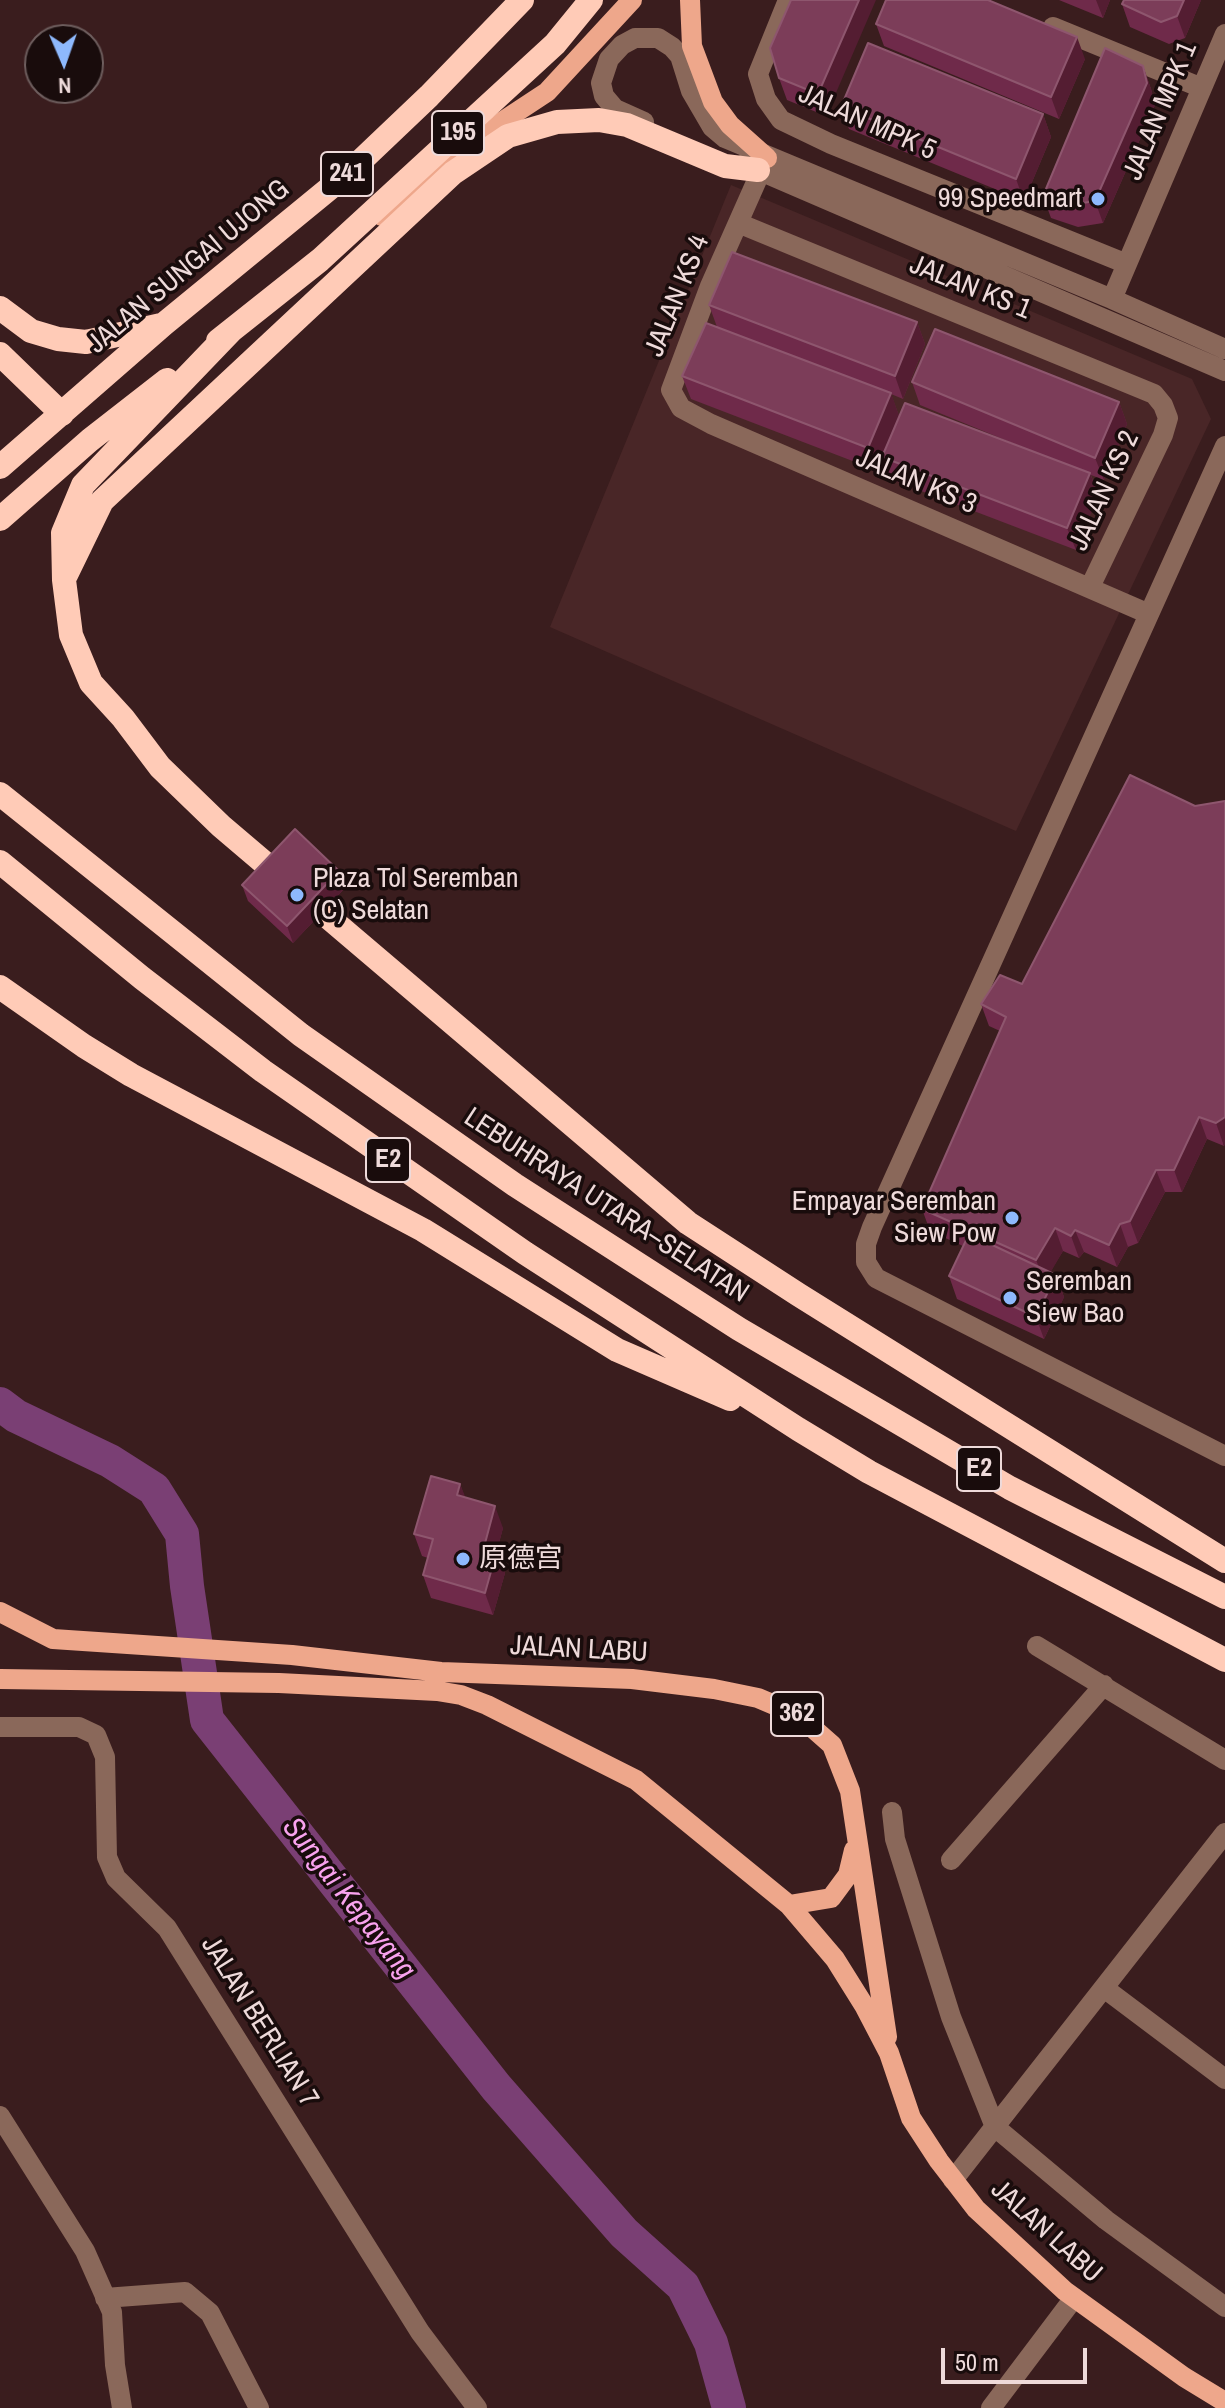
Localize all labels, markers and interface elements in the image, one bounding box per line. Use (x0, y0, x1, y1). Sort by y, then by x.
north arrow (24, 24, 104, 104)
street label: JALAN MPK 1 (1117, 37, 1205, 185)
text: N (58, 71, 72, 101)
street label: JALAN MPK 5 (793, 78, 941, 168)
road number: 195 (432, 111, 484, 155)
road number: 241 (321, 152, 373, 196)
street label: JALAN SUNGAI UJONG (81, 173, 297, 361)
place label: 99 Speedmart (938, 182, 1082, 216)
marker: 99 Speedmart (1089, 190, 1107, 208)
street label: JALAN KS 4 (639, 231, 717, 361)
street label: JALAN KS 1 (905, 249, 1035, 327)
street label: JALAN KS 2 (1063, 426, 1147, 556)
street label: JALAN KS 3 (851, 442, 981, 522)
place label: Plaza Tol Seremban (C) Selatan (313, 862, 518, 928)
marker: Plaza Tol Seremban (C) Selatan (288, 886, 306, 904)
street label: LEBUHRAYA UTARA–SELATAN (458, 1101, 754, 1311)
road number: E2 (366, 1138, 410, 1182)
place label: Empayar Seremban Siew Pow (792, 1185, 996, 1251)
marker: Empayar Seremban Siew Pow (1003, 1209, 1021, 1227)
place label: Seremban Siew Bao (1026, 1265, 1132, 1331)
marker: Seremban Siew Bao (1001, 1289, 1019, 1307)
road number: E2 (957, 1447, 1001, 1491)
place label: 原德宫 (479, 1542, 563, 1576)
marker: 原德宫 (454, 1550, 472, 1568)
street label: JALAN LABU (509, 1630, 649, 1670)
road number: 362 (771, 1692, 823, 1736)
water label: Sungai Kepayang (274, 1811, 422, 1987)
street label: JALAN BERLIAN 7 (193, 1930, 325, 2114)
street label: JALAN LABU (984, 2173, 1108, 2291)
scale bar (945, 2332, 1091, 2382)
text: 50 m (955, 2346, 999, 2378)

